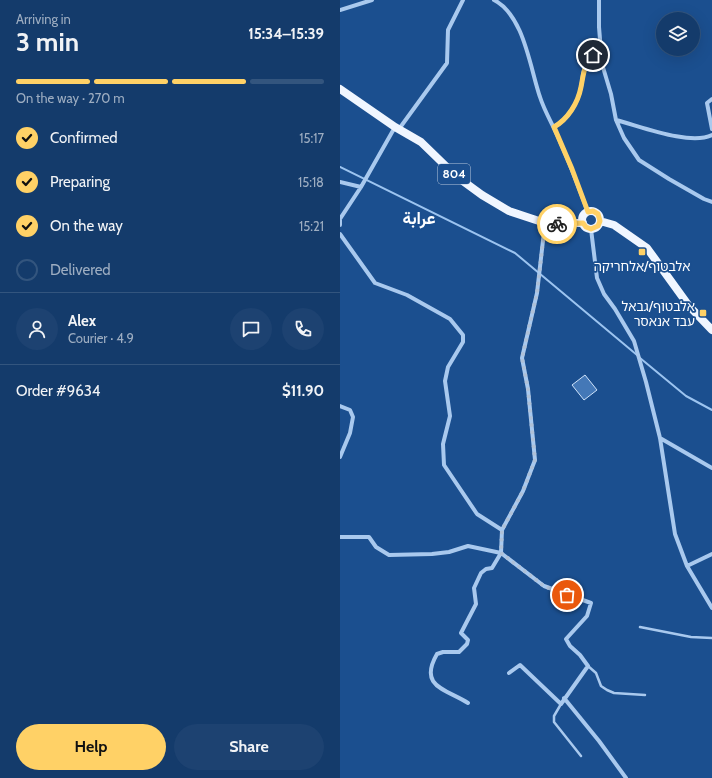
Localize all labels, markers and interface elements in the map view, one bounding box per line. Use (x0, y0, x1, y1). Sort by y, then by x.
text: Arriving in (16, 11, 71, 27)
map controls (656, 12, 700, 56)
button: layers (656, 12, 700, 56)
text: 15:34–15:39 (248, 25, 324, 43)
text: 3 min (16, 26, 79, 58)
pin (576, 38, 610, 72)
icon: home (582, 44, 604, 66)
text: On the way · 270 m (16, 90, 125, 106)
icon: check (16, 127, 38, 149)
text: Confirmed (50, 129, 118, 147)
text: 15:17 (299, 130, 324, 146)
road number: 804 (438, 164, 470, 184)
icon: check (16, 171, 38, 193)
text: Preparing (50, 173, 110, 191)
text: 15:18 (298, 174, 324, 190)
courier (537, 204, 577, 244)
district label: عرابة (402, 208, 436, 229)
icon: bike (546, 213, 568, 235)
icon: check (16, 215, 38, 237)
text: On the way (50, 217, 123, 235)
text: 15:21 (299, 218, 324, 234)
marker: אלבטוף/אלחריקה (637, 247, 647, 257)
place label: אלבטוף/אלחריקה (594, 258, 690, 274)
text: Delivered (50, 261, 111, 279)
place label: אלבטוף/גבאל עבד אנאסר (621, 298, 695, 329)
button: person (16, 308, 58, 350)
button: chat (230, 308, 272, 350)
button: phone (282, 308, 324, 350)
marker: אלבטוף/גבאל עבד אנאסר (698, 308, 708, 318)
text: Alex (68, 312, 96, 330)
text: Courier · 4.9 (68, 330, 134, 346)
text: Order #9634 (16, 382, 101, 400)
text: $11.90 (282, 382, 324, 400)
pin (550, 578, 584, 612)
icon: bag (556, 584, 578, 606)
button: Help (16, 724, 166, 770)
button: Share (174, 724, 324, 770)

